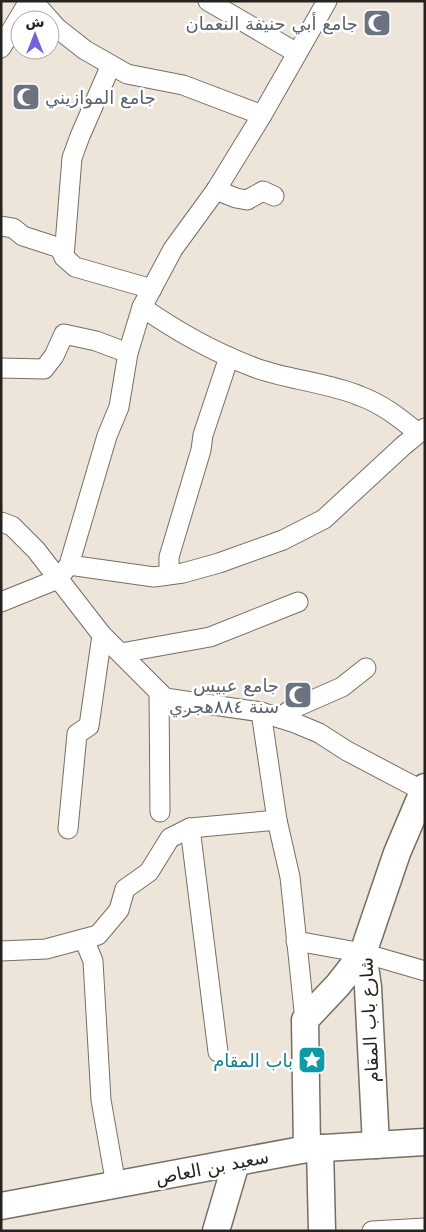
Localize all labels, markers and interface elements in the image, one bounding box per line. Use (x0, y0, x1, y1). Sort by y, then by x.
mosque icon: جامع أبي حنيفة النعمان (362, 8, 392, 38)
north arrow (10, 10, 60, 60)
place label: جامع أبي حنيفة النعمان (186, 12, 358, 35)
text: ش (25, 14, 45, 30)
mosque icon: جامع الموازيني (11, 82, 41, 112)
place label: جامع الموازيني (45, 87, 156, 109)
place label: جامع عبيس سنة ٨٨٤هجري (169, 675, 279, 718)
mosque icon: جامع عبيس سنة ٨٨٤هجري (283, 680, 313, 710)
street label: شارع باب المقام (355, 957, 384, 1083)
place icon: باب المقام (297, 1045, 327, 1075)
place label: باب المقام (213, 1050, 293, 1071)
street label: سعيد بن العاص (153, 1146, 271, 1189)

